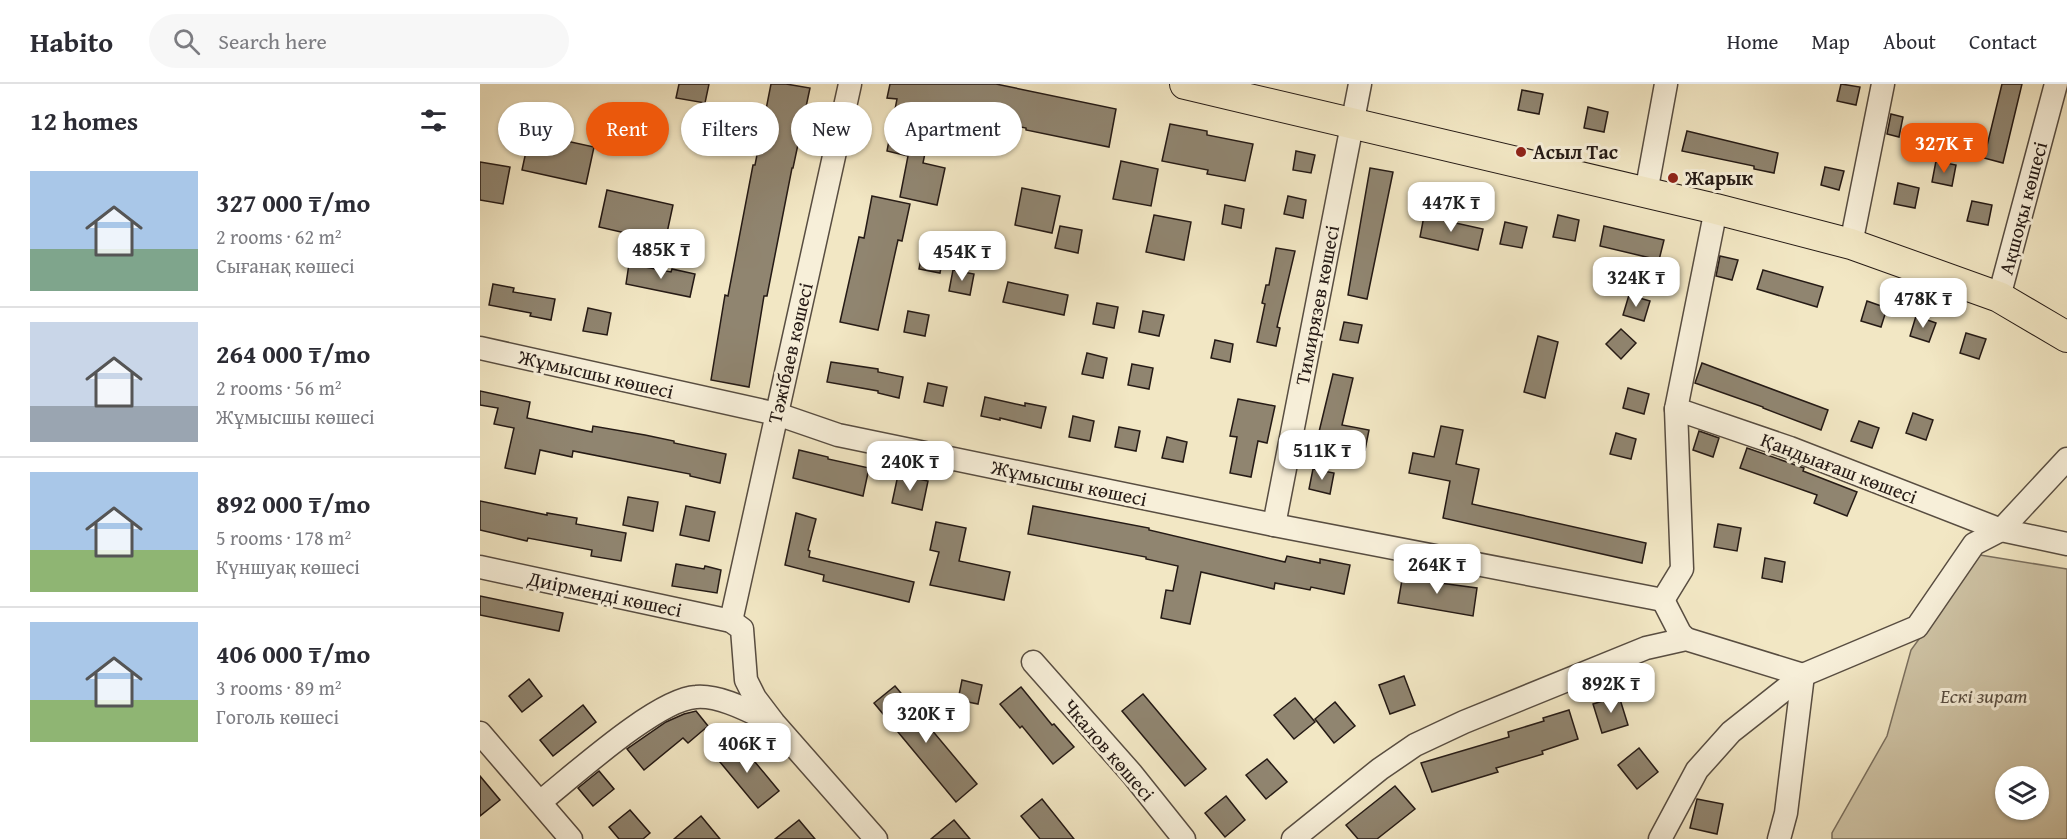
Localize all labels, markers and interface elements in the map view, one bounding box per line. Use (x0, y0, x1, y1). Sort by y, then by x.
search box (149, 14, 569, 68)
text: Habito (30, 21, 113, 62)
icon: search (170, 25, 203, 58)
text: Search here (218, 25, 327, 57)
text: Home (1727, 26, 1778, 57)
text: Map (1811, 26, 1850, 57)
text: About (1883, 26, 1936, 57)
text: Contact (1969, 26, 2037, 57)
text: 12 homes (30, 101, 138, 140)
chip: Buy (498, 102, 574, 156)
chip: Rent (586, 102, 669, 156)
chip: Filters (681, 102, 779, 156)
chip: New (791, 102, 872, 156)
chip: Apartment (884, 102, 1022, 156)
icon: filters (417, 104, 450, 137)
pin: 327K ₸ (1895, 123, 1993, 174)
text: 327K ₸ (1915, 128, 1973, 157)
place label: Асыл Тас (1533, 137, 1618, 166)
street label: Ақшоқы көшесі (1991, 138, 2054, 278)
marker: Асыл Тас (1514, 145, 1528, 159)
place label: Жарык (1684, 163, 1754, 192)
marker: Жарык (1666, 171, 1680, 185)
pin: 447K ₸ (1402, 182, 1500, 233)
text: 327 000 ₸/mo (216, 183, 370, 222)
text: 447K ₸ (1422, 187, 1480, 216)
icon: home (78, 195, 150, 267)
text: 2 rooms · 62 m² (216, 222, 342, 251)
street label: Тимирязев көшесі (1287, 222, 1346, 387)
pin: 485K ₸ (612, 229, 710, 280)
pin: 454K ₸ (913, 231, 1011, 282)
text: 485K ₸ (632, 234, 690, 263)
text: 454K ₸ (933, 236, 991, 265)
text: Сығанақ көшесі (216, 251, 355, 280)
pin: 324K ₸ (1587, 257, 1685, 308)
text: 324K ₸ (1607, 262, 1665, 291)
pin: 478K ₸ (1874, 278, 1972, 329)
street label: Тәжібаев көшесі (759, 279, 820, 426)
text: 478K ₸ (1894, 283, 1952, 312)
text: 264 000 ₸/mo (216, 334, 370, 373)
street label: Жұмысшы көшесі (515, 341, 677, 406)
icon: home (78, 346, 150, 418)
text: 2 rooms · 56 m² (216, 373, 342, 402)
text: Жұмысшы көшесі (216, 402, 375, 431)
street label: Қандыағаш көшесі (1757, 424, 1922, 511)
pin: 511K ₸ (1273, 430, 1371, 481)
text: 511K ₸ (1293, 435, 1351, 464)
pin: 240K ₸ (861, 441, 959, 492)
text: 240K ₸ (881, 446, 939, 475)
street label: Жұмысшы көшесі (988, 452, 1150, 513)
text: 892 000 ₸/mo (216, 484, 370, 523)
icon: home (78, 496, 150, 568)
text: 5 rooms · 178 m² (216, 523, 351, 552)
pin: 264K ₸ (1388, 544, 1486, 595)
text: 264K ₸ (1408, 549, 1466, 578)
text: Күншуақ көшесі (216, 552, 360, 581)
street label: Диірменді көшесі (524, 563, 685, 624)
text: 406 000 ₸/mo (216, 634, 370, 673)
icon: home (78, 646, 150, 718)
pin: 892K ₸ (1562, 663, 1660, 714)
text: 892K ₸ (1582, 668, 1640, 697)
text: 3 rooms · 89 m² (216, 673, 342, 702)
park label: Ескі зират (1939, 681, 2028, 710)
street label: Чкалов көшесі (1057, 692, 1162, 807)
pin: 320K ₸ (877, 693, 975, 744)
text: 320K ₸ (897, 698, 955, 727)
text: Гоголь көшесі (216, 702, 339, 731)
pin: 406K ₸ (698, 723, 796, 774)
text: 406K ₸ (718, 728, 776, 757)
map controls (1995, 766, 2049, 820)
button: layers (1995, 766, 2049, 820)

